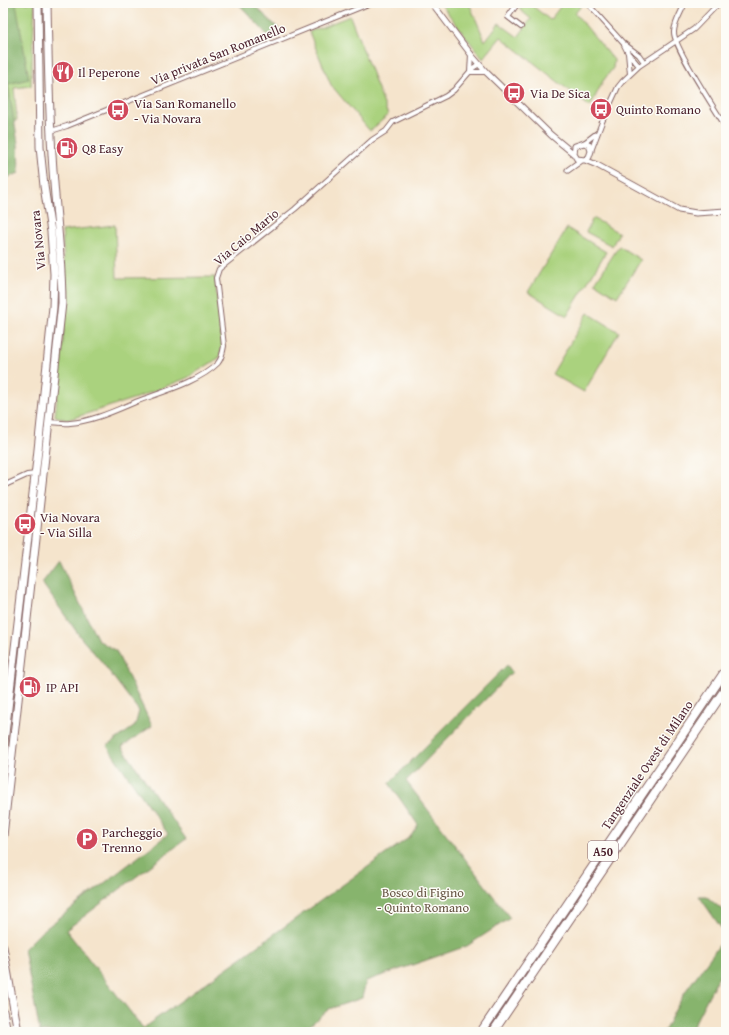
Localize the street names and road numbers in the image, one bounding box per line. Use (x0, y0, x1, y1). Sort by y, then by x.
street label: Via privata San Romanello (148, 18, 289, 90)
street label: Via Caio Mario (209, 204, 283, 270)
street label: Via Novara (25, 208, 51, 271)
street label: Tangenziale Ovest di Milano (596, 696, 698, 834)
road number: A50 (588, 841, 618, 861)

